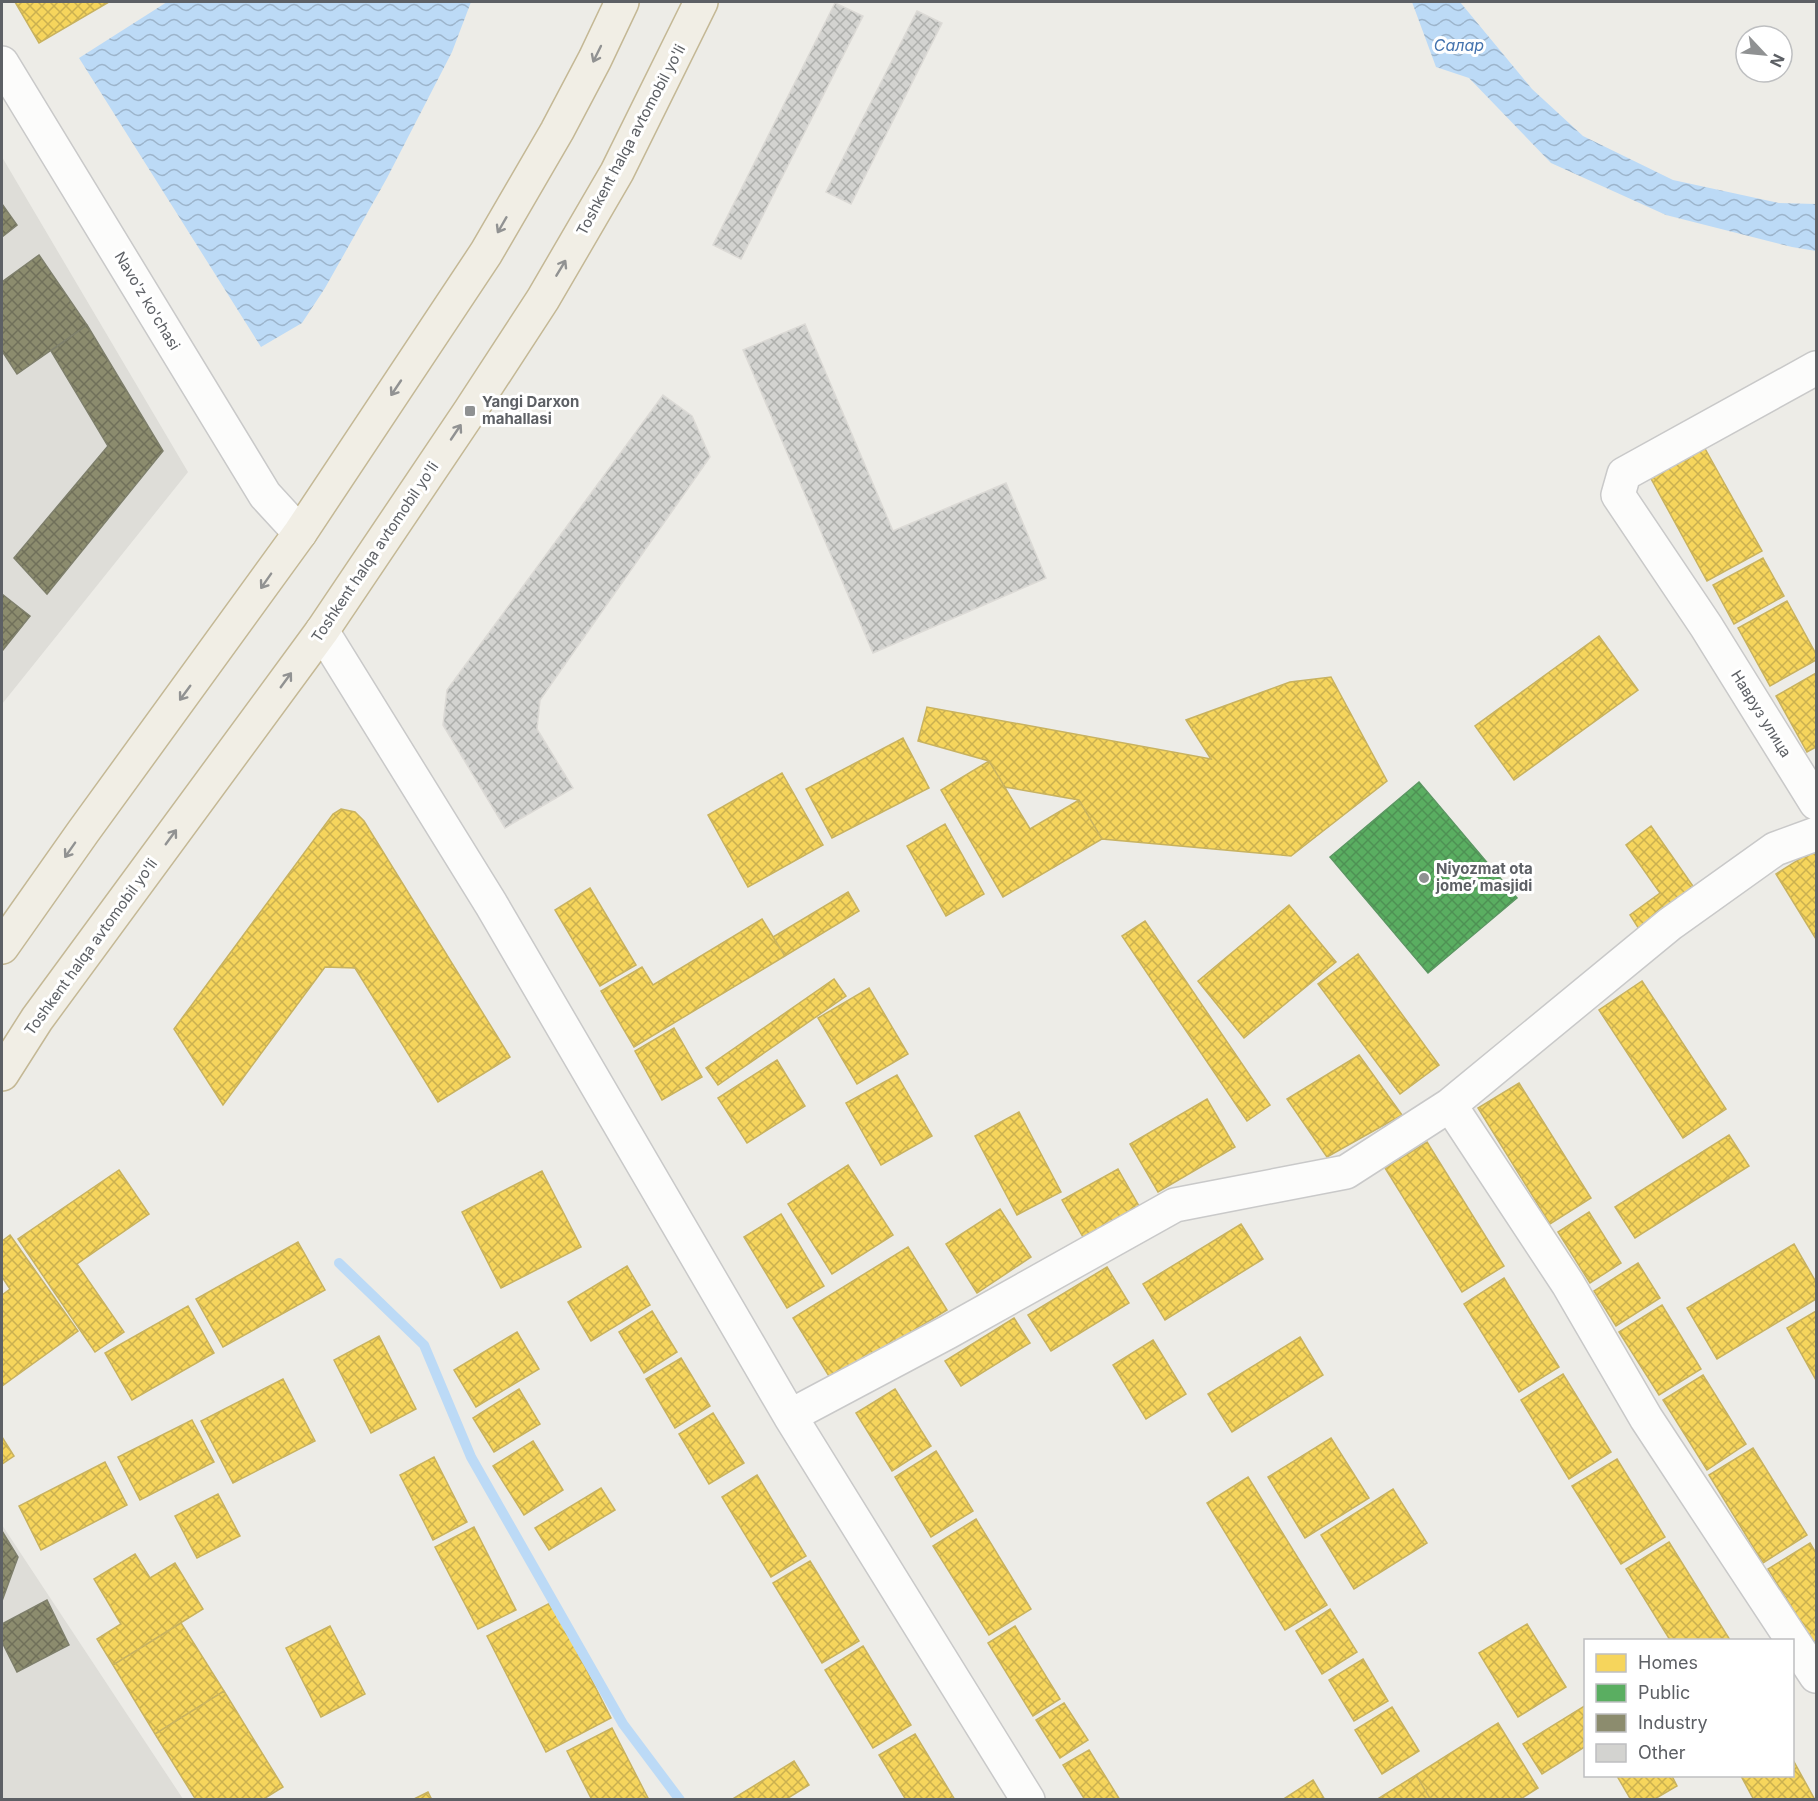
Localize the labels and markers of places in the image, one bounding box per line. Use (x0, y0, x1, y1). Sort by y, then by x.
place label: Yangi Darxon mahallasi (482, 392, 579, 428)
marker: Yangi Darxon mahallasi (463, 404, 477, 418)
place label: Niyozmat ota jome’ masjidi (1435, 859, 1533, 895)
marker: Niyozmat ota jome’ masjidi (1417, 871, 1431, 885)

